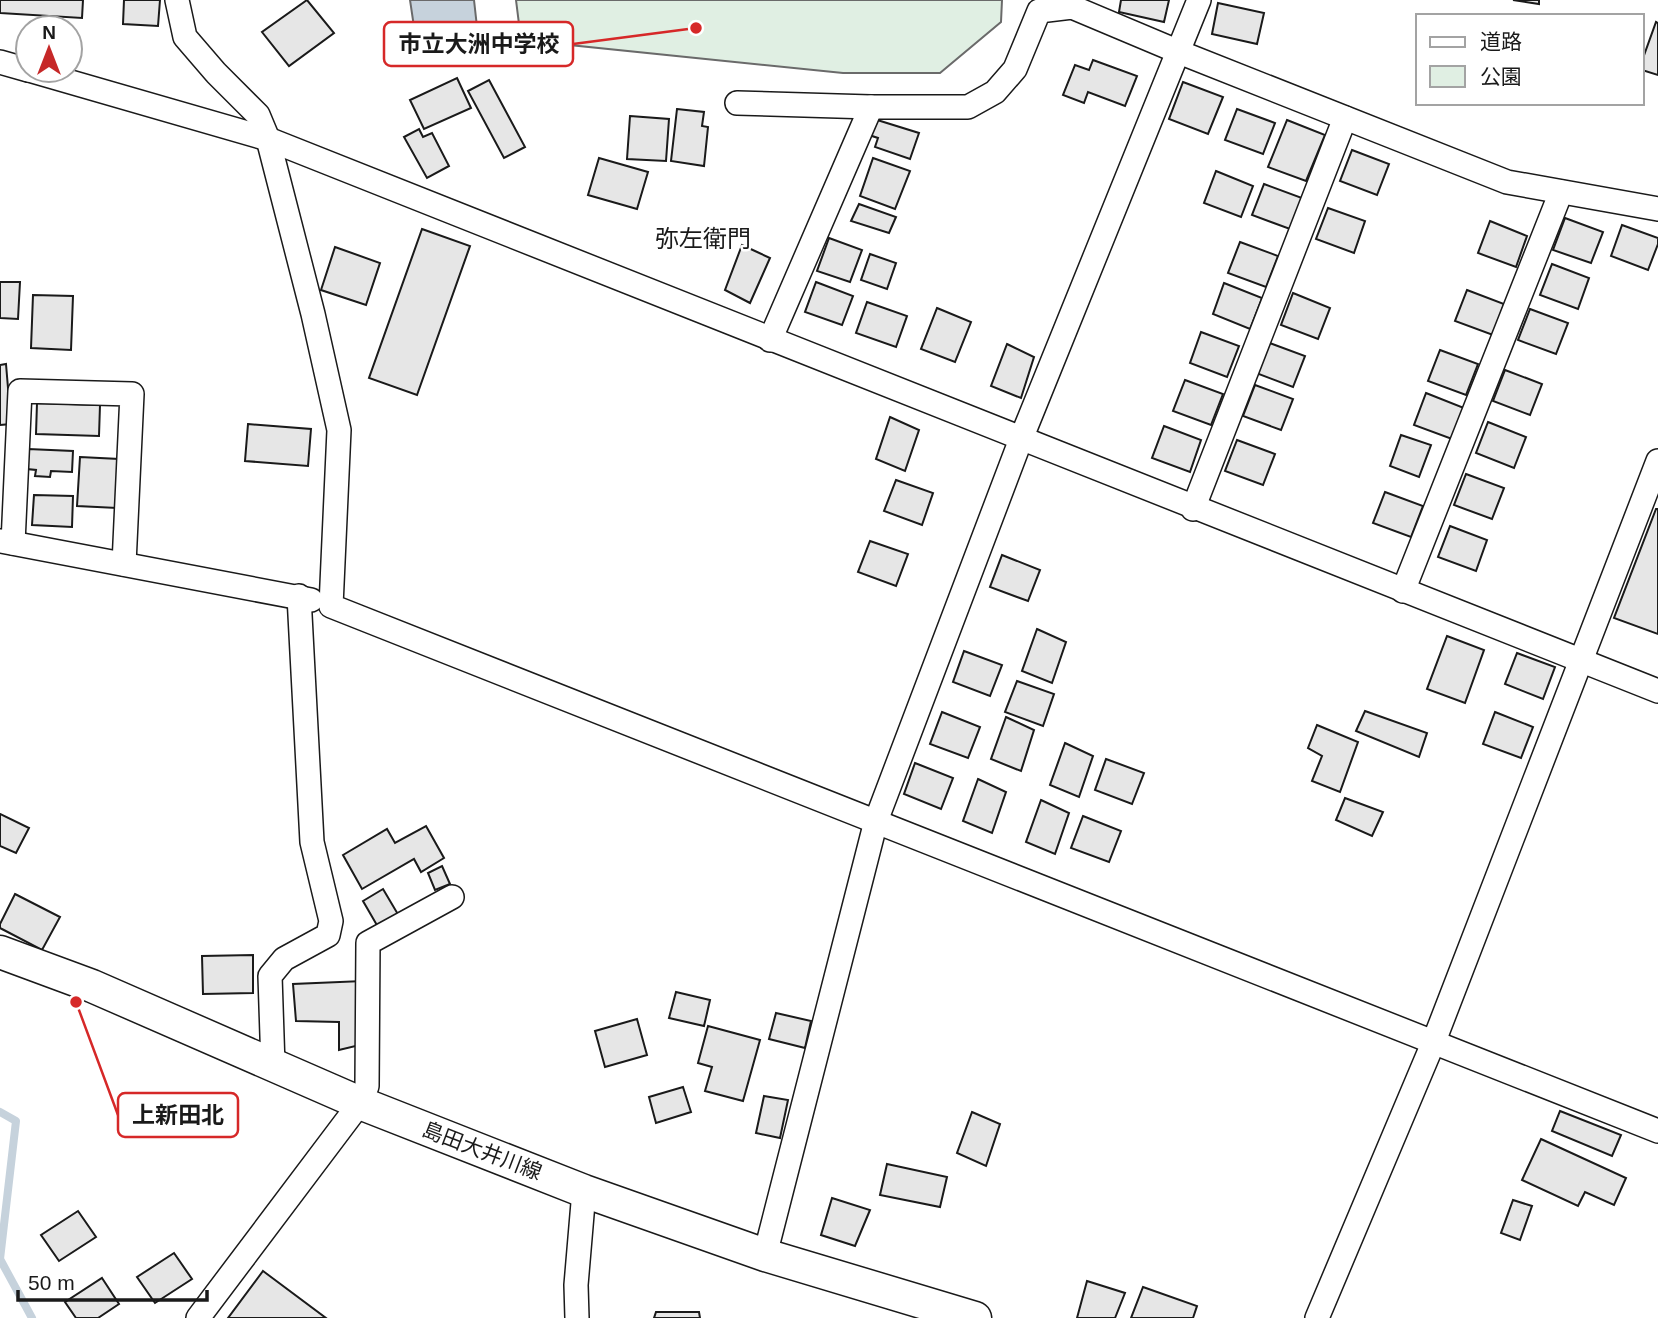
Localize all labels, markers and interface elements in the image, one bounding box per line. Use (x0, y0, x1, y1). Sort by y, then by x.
north arrow (14, 14, 84, 84)
legend (1416, 14, 1644, 105)
text: N (42, 22, 56, 43)
callout: 市立大洲中学校 (384, 22, 573, 66)
text: 道路 (1480, 30, 1522, 53)
text: 市立大洲中学校 (399, 31, 560, 57)
text: 公園 (1480, 65, 1522, 88)
district label: 弥左衛門 (655, 225, 751, 252)
callout: 上新田北 (118, 1093, 238, 1137)
text: 上新田北 (132, 1102, 224, 1128)
street label: 島田大井川線 (419, 1117, 545, 1184)
scale bar (18, 1258, 206, 1302)
text: 50 m (28, 1271, 75, 1294)

